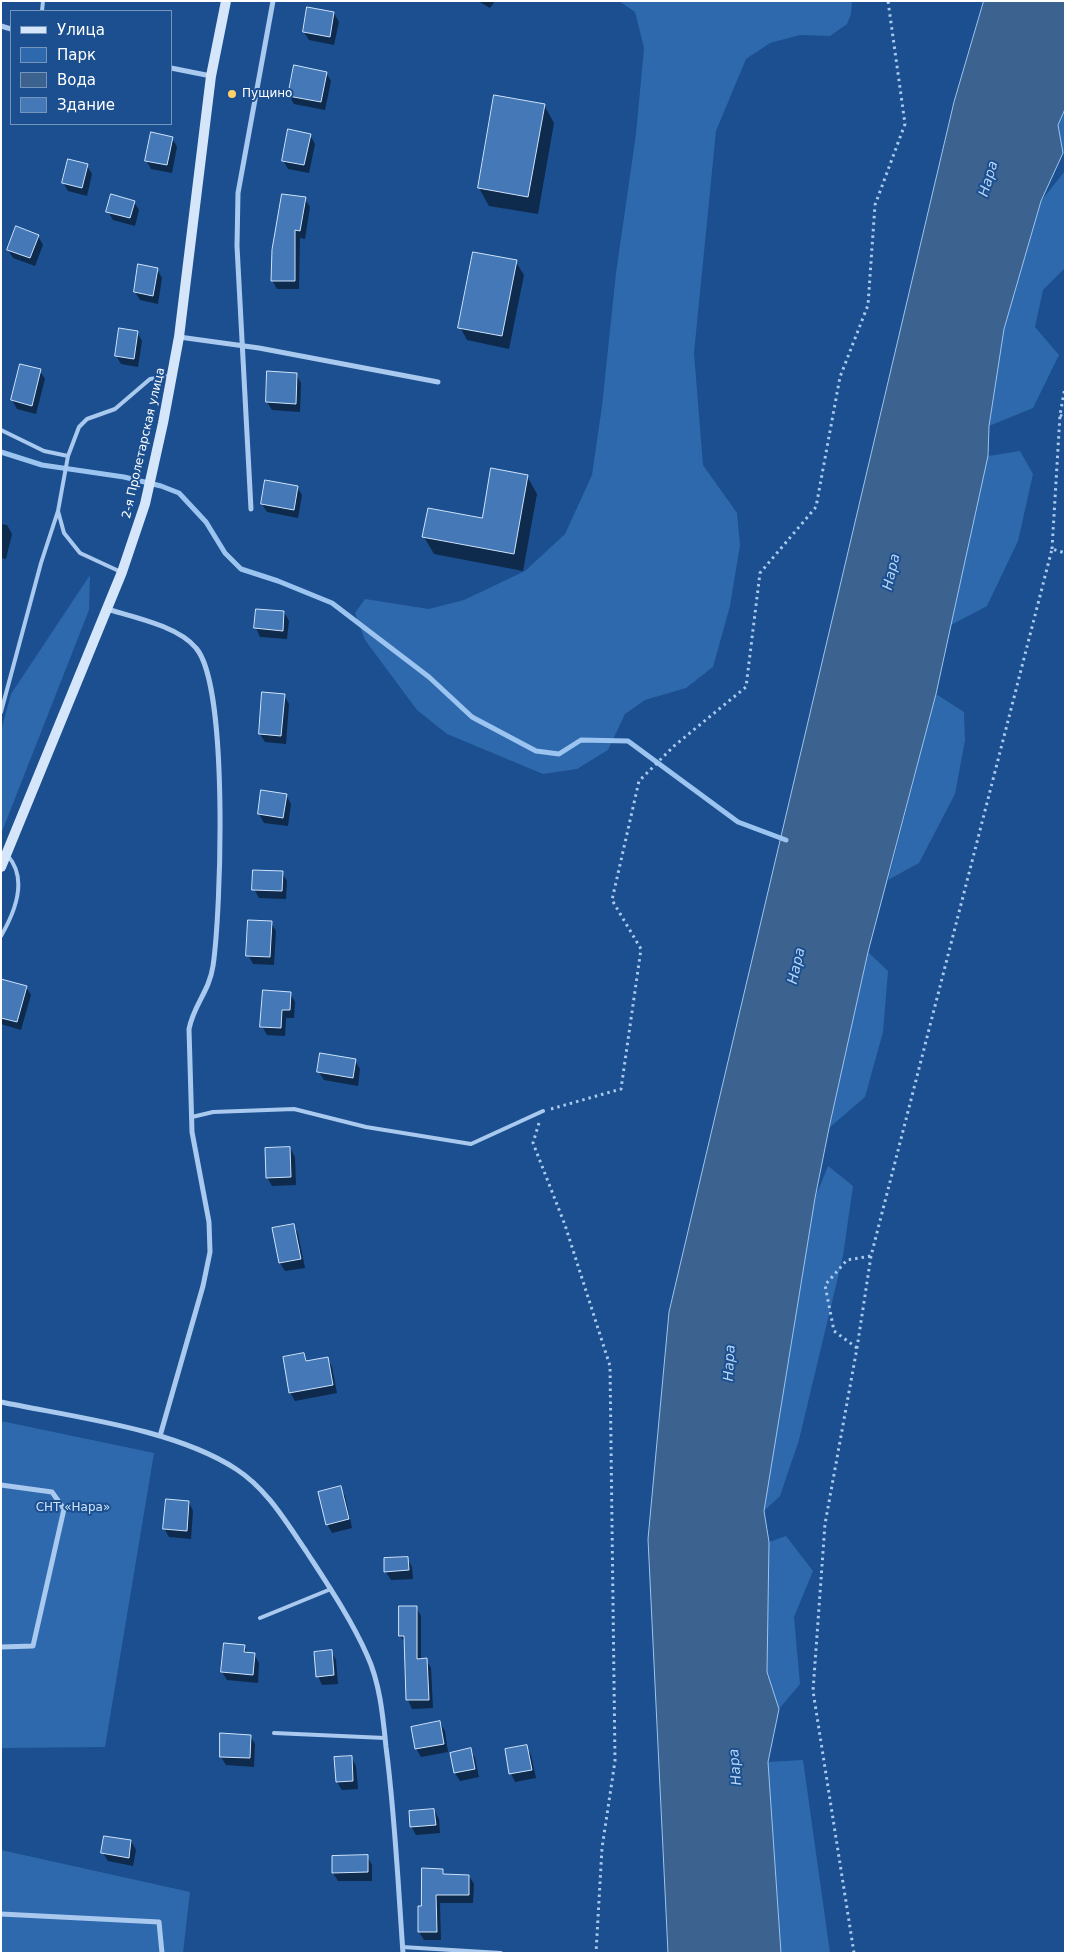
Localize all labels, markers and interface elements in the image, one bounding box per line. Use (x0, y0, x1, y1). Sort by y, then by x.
legend (10, 10, 172, 125)
text: Улица (57, 21, 105, 39)
text: Парк (57, 46, 96, 64)
text: Вода (57, 71, 96, 89)
place label: Пущино (242, 87, 292, 101)
marker: Пущино (226, 88, 238, 100)
text: Здание (57, 96, 115, 114)
water label: Нара (976, 159, 1002, 199)
street label: 2-я Пролетарская улица (120, 366, 168, 520)
water label: Нара (880, 552, 904, 592)
water label: Нара (785, 946, 809, 986)
water label: Нара (721, 1344, 739, 1382)
park label: СНТ «Нара» (36, 1501, 110, 1515)
water label: Нара (726, 1748, 746, 1786)

